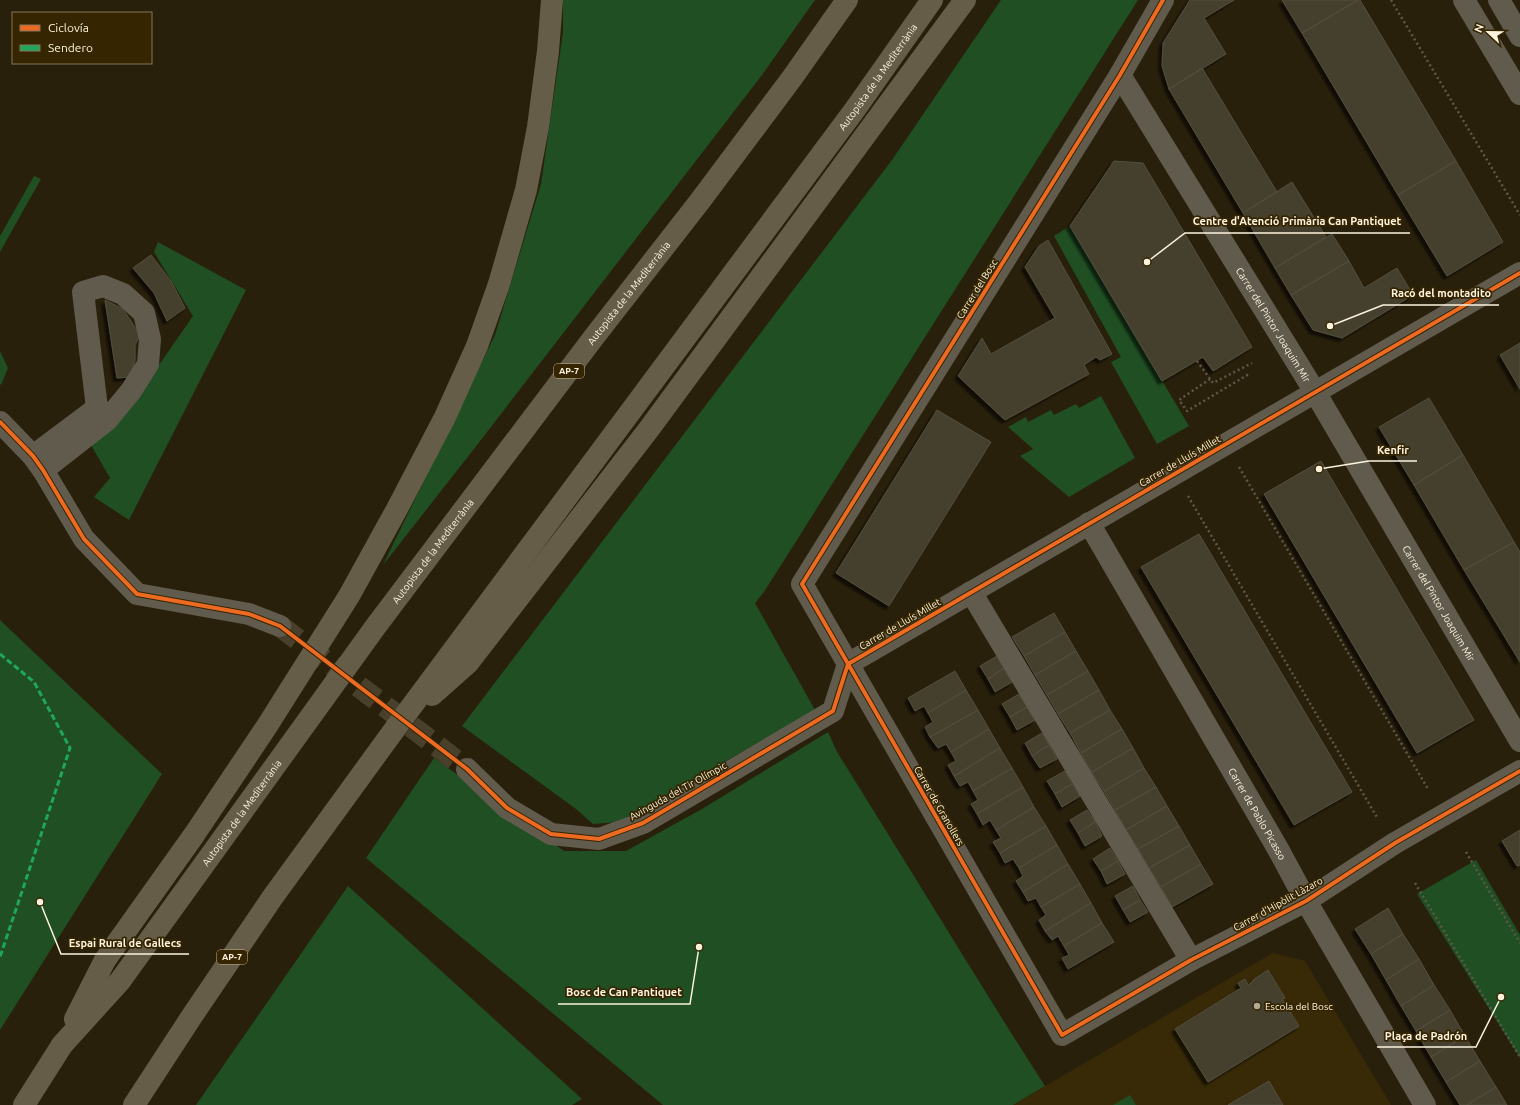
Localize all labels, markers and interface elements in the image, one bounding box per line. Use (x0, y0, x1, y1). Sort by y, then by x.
legend (12, 12, 152, 64)
north arrow (1468, 12, 1508, 52)
text: Ciclovía (48, 21, 89, 34)
street label: Autopista de la Mediterrània (836, 22, 919, 132)
text: N (1472, 22, 1486, 34)
text: Sendero (48, 41, 93, 54)
callout: Centre d'Atenció Primària Can Pantiquet (1185, 210, 1410, 233)
text: Centre d'Atenció Primària Can Pantiquet (1193, 215, 1402, 227)
street label: Autopista de la Mediterrània (585, 239, 672, 347)
street label: Carrer del Bosc (954, 257, 1000, 321)
street label: Carrer del Pintor Joaquim Mir (1234, 265, 1313, 384)
callout: Racó del montadito (1383, 282, 1499, 305)
text: Racó del montadito (1391, 287, 1491, 299)
road number: AP-7 (554, 364, 584, 378)
street label: Carrer de Lluís Millet (1137, 433, 1223, 489)
callout: Kenfir (1369, 438, 1417, 461)
text: Kenfir (1377, 444, 1409, 456)
street label: Autopista de la Mediterrània (390, 497, 475, 605)
street label: Carrer del Pintor Joaquim Mir (1401, 543, 1477, 663)
street label: Carrer de Lluís Millet (857, 596, 943, 652)
street label: Autopista de la Mediterrània (200, 758, 283, 868)
street label: Avinguda del Tir Olímpic (628, 760, 729, 822)
street label: Carrer de Granollers (912, 764, 966, 848)
street label: Carrer de Pablo Picasso (1227, 766, 1288, 862)
street label: Carrer d'Hipòlit Làzaro (1231, 875, 1325, 933)
callout: Espai Rural de Gallecs (61, 931, 189, 954)
text: Espai Rural de Gallecs (69, 937, 181, 949)
road number: AP-7 (217, 950, 247, 964)
callout: Bosc de Can Pantiquet (558, 981, 690, 1004)
text: Bosc de Can Pantiquet (566, 986, 682, 998)
marker: Escola del Bosc (1252, 1001, 1262, 1011)
place label: Escola del Bosc (1265, 1001, 1333, 1012)
callout: Plaça de Padrón (1377, 1024, 1476, 1047)
text: Plaça de Padrón (1385, 1030, 1467, 1042)

